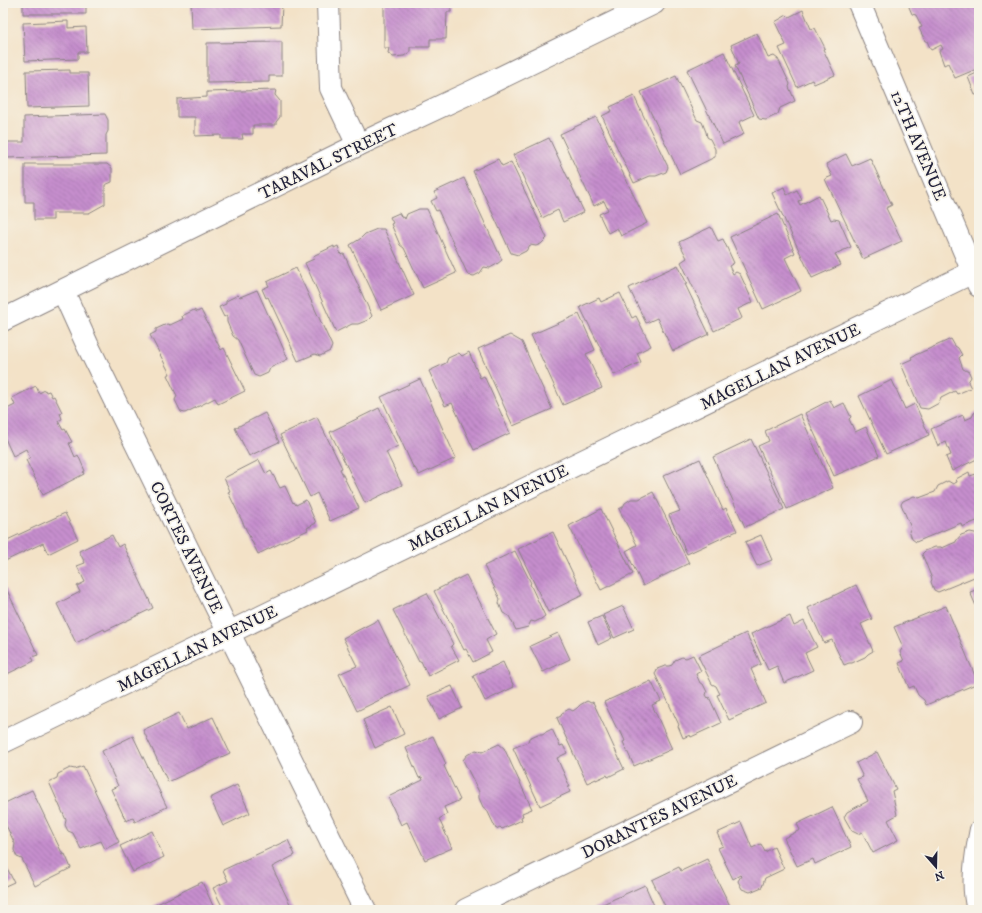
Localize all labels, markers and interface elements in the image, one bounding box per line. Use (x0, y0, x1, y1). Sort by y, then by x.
street label: 12TH AVENUE (885, 87, 951, 204)
street label: TARAVAL STREET (255, 119, 402, 205)
street label: MAGELLAN AVENUE (697, 319, 864, 415)
street label: MAGELLAN AVENUE (405, 460, 572, 556)
street label: CORTES AVENUE (145, 478, 228, 617)
street label: MAGELLAN AVENUE (114, 601, 281, 697)
street label: DORANTES AVENUE (578, 770, 741, 864)
north arrow (916, 847, 956, 887)
text: N (932, 867, 946, 884)

